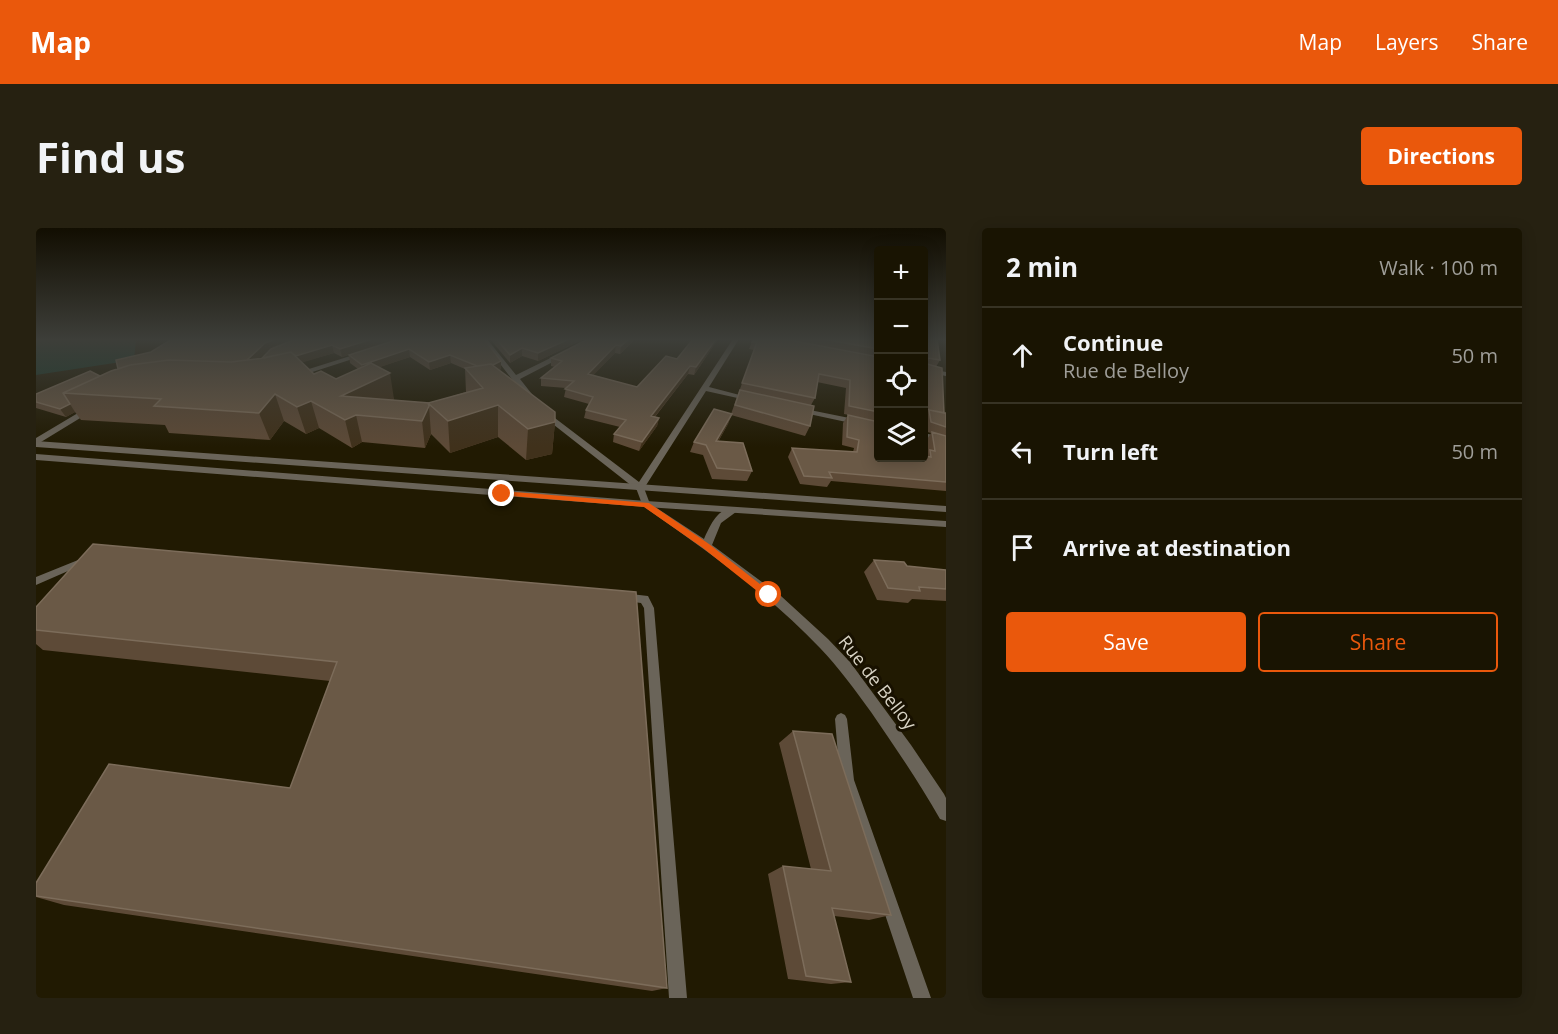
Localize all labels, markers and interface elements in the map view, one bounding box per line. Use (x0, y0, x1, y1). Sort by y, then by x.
text: Map (30, 23, 91, 61)
text: Map (1299, 28, 1342, 56)
text: Layers (1375, 28, 1439, 56)
text: Share (1472, 28, 1528, 56)
button: Directions (1361, 127, 1522, 185)
text: Find us (36, 128, 185, 185)
map controls (874, 246, 928, 462)
button: + (874, 246, 928, 300)
text: 2 min (1006, 249, 1078, 285)
text: Walk · 100 m (1379, 254, 1498, 281)
button: − (874, 300, 928, 354)
text: Continue (1063, 327, 1163, 357)
icon: ahead (1006, 339, 1039, 372)
text: 50 m (1451, 342, 1498, 369)
button: locate (874, 354, 928, 408)
text: Rue de Belloy (1063, 357, 1189, 384)
button: layers (874, 408, 928, 462)
icon: left (1006, 435, 1039, 468)
text: Turn left (1063, 436, 1158, 466)
text: 50 m (1451, 438, 1498, 465)
route end (488, 480, 514, 506)
icon: arrive (1006, 531, 1039, 564)
text: Arrive at destination (1063, 532, 1291, 562)
route start (755, 581, 781, 607)
button: Save (1006, 612, 1246, 672)
button: Share (1258, 612, 1498, 672)
street label: Rue de Belloy (834, 630, 923, 735)

